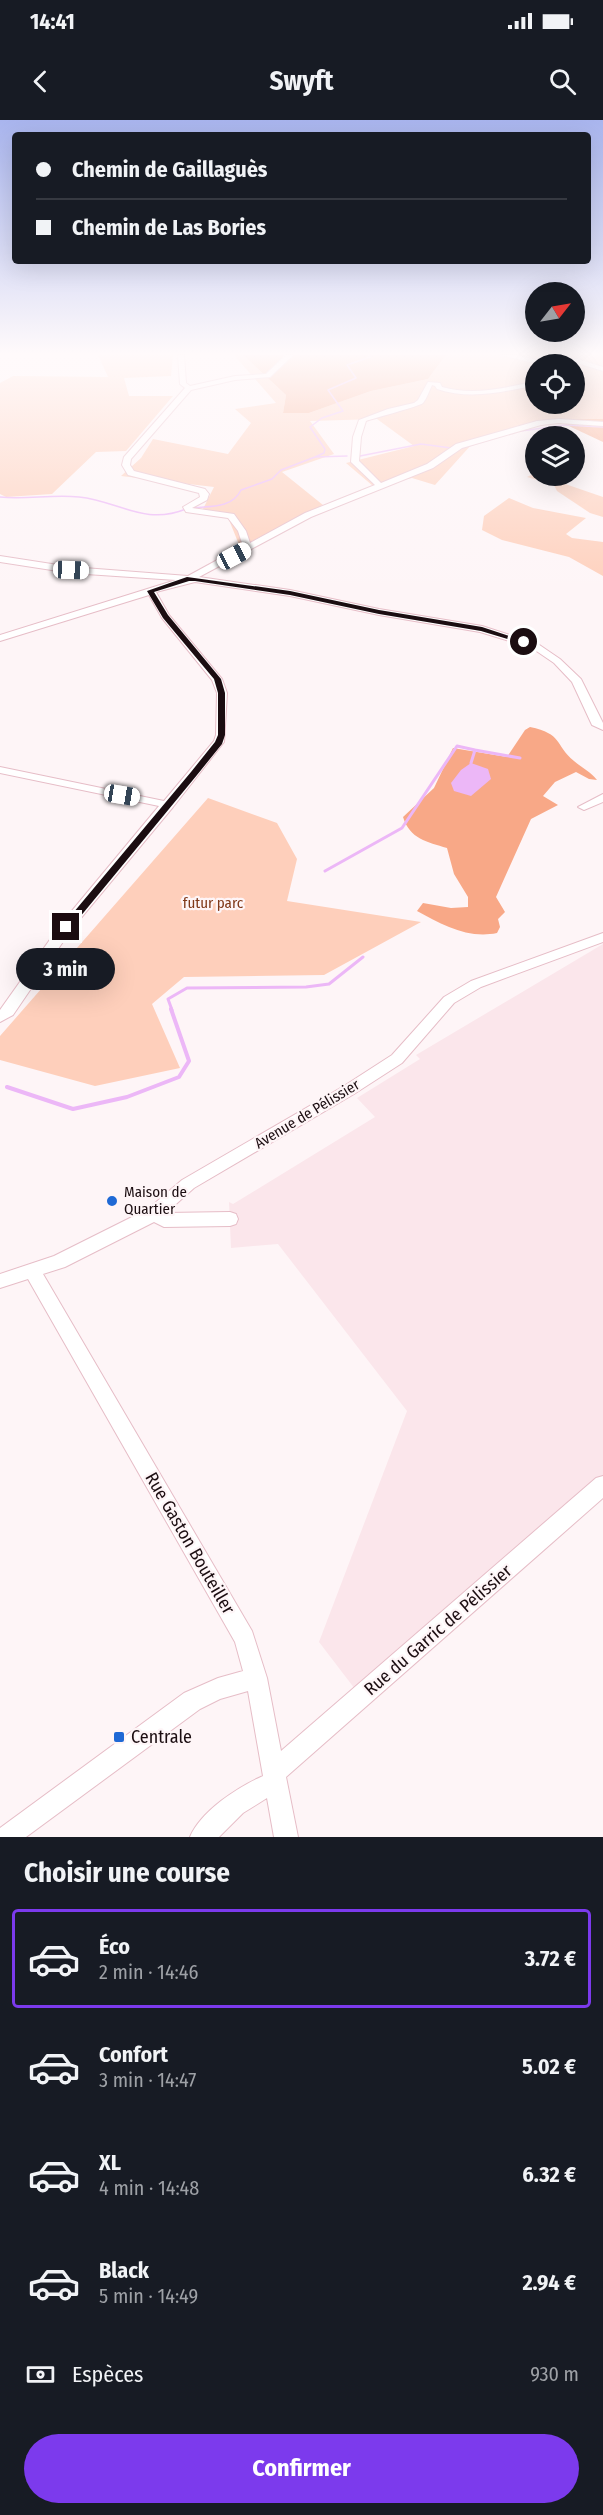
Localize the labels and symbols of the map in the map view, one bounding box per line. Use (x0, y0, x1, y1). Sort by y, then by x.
north arrow (525, 282, 585, 342)
car (214, 540, 254, 572)
car (53, 560, 89, 580)
route start (510, 628, 537, 655)
car (103, 783, 141, 807)
park label: futur parc (183, 894, 244, 912)
route end (52, 913, 79, 940)
callout: 3 min (16, 948, 116, 990)
street label: Avenue de Pélissier (251, 1075, 363, 1152)
place label: Maison de Quartier (124, 1183, 187, 1218)
marker: Maison de Quartier (105, 1194, 119, 1208)
street label: Rue Gaston Bouteiller (140, 1468, 240, 1618)
street label: Rue du Garric de Pélissier (360, 1559, 517, 1700)
place label: Centrale (131, 1726, 192, 1748)
marker: Centrale (112, 1730, 126, 1744)

